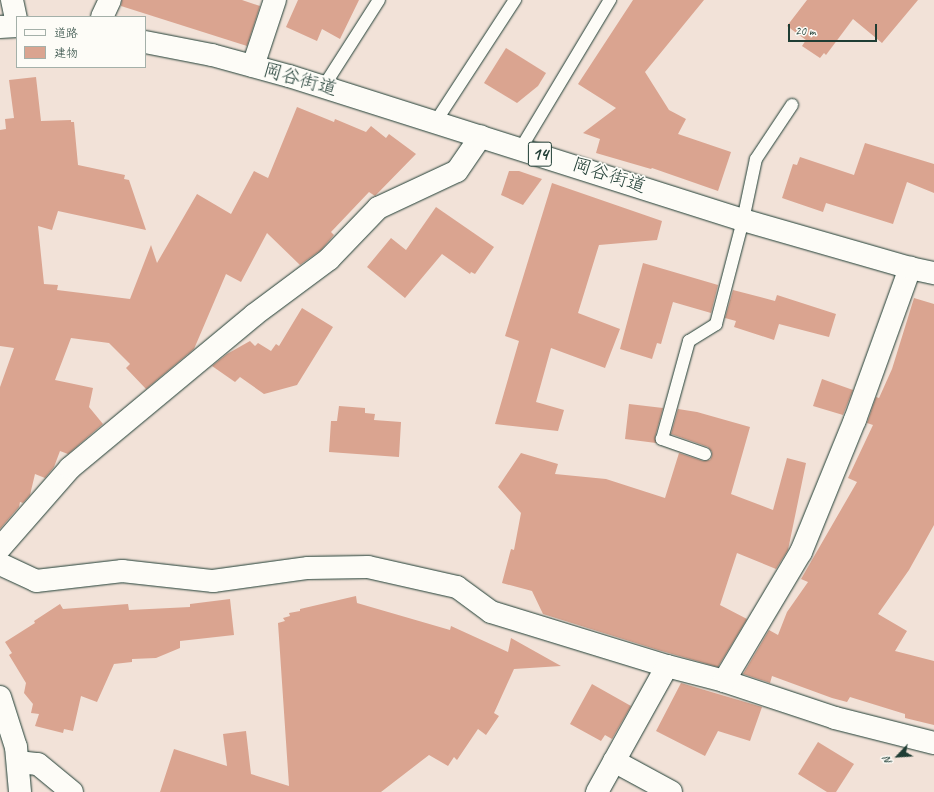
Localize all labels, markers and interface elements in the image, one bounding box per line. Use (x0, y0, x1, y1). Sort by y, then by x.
legend (16, 16, 146, 68)
scale bar (790, 16, 879, 42)
text: 20 m (795, 23, 815, 39)
text: 道路 (54, 25, 78, 41)
text: 建物 (54, 45, 78, 61)
street label: 岡谷街道 (260, 59, 340, 101)
road number: 14 (527, 138, 553, 170)
street label: 岡谷街道 (569, 153, 649, 199)
north arrow (878, 736, 918, 776)
text: N (879, 755, 895, 767)

